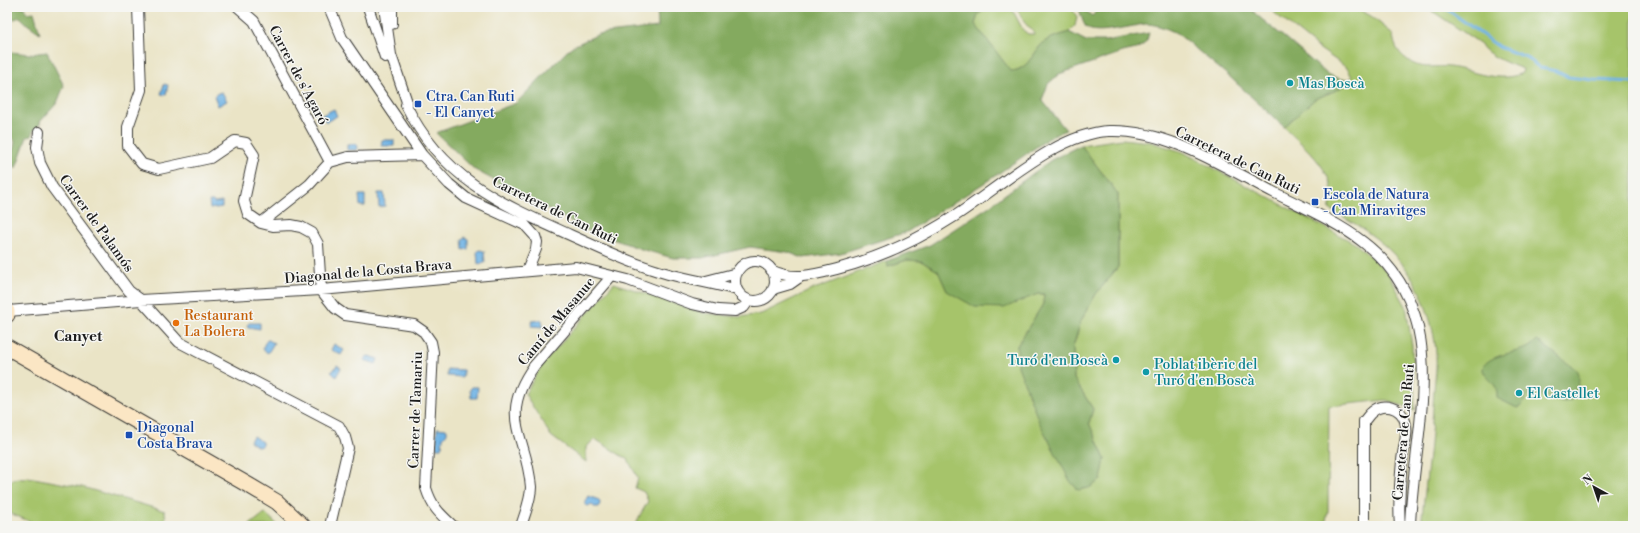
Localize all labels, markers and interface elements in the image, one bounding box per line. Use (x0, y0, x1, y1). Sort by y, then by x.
street label: Carrer de s'Agaró (264, 23, 332, 128)
place label: Mas Boscà (1298, 75, 1365, 93)
marker: Mas Boscà (1285, 78, 1295, 88)
place label: Ctra. Can Ruti - El Canyet (426, 88, 515, 122)
marker: Ctra. Can Ruti - El Canyet (413, 99, 423, 109)
street label: Carretera de Can Ruti (1172, 123, 1303, 199)
street label: Carrer de Palamós (55, 171, 138, 276)
street label: Carretera de Can Ruti (489, 173, 620, 249)
place label: Escola de Natura - Can Miravitges (1323, 186, 1430, 220)
marker: Escola de Natura - Can Miravitges (1310, 197, 1320, 207)
street label: Diagonal de la Costa Brava (284, 256, 453, 288)
street label: Camí de Masanuc (514, 274, 599, 370)
place label: Restaurant La Bolera (184, 307, 254, 341)
marker: Restaurant La Bolera (171, 318, 181, 328)
district label: Canyet (54, 327, 103, 346)
street label: Carrer de Tamariu (405, 351, 427, 469)
place label: Turó d'en Boscà (1007, 352, 1109, 370)
marker: Turó d'en Boscà (1111, 355, 1121, 365)
place label: Poblat ibèric del Turó d'en Boscà (1154, 356, 1257, 390)
street label: Carretera de Can Ruti (1389, 363, 1419, 501)
marker: Poblat ibèric del Turó d'en Boscà (1141, 367, 1151, 377)
place label: El Castellet (1527, 385, 1599, 403)
marker: El Castellet (1514, 388, 1524, 398)
place label: Diagonal Costa Brava (137, 419, 214, 453)
marker: Diagonal Costa Brava (124, 430, 134, 440)
north arrow (1574, 467, 1614, 507)
text: N (1580, 472, 1596, 488)

